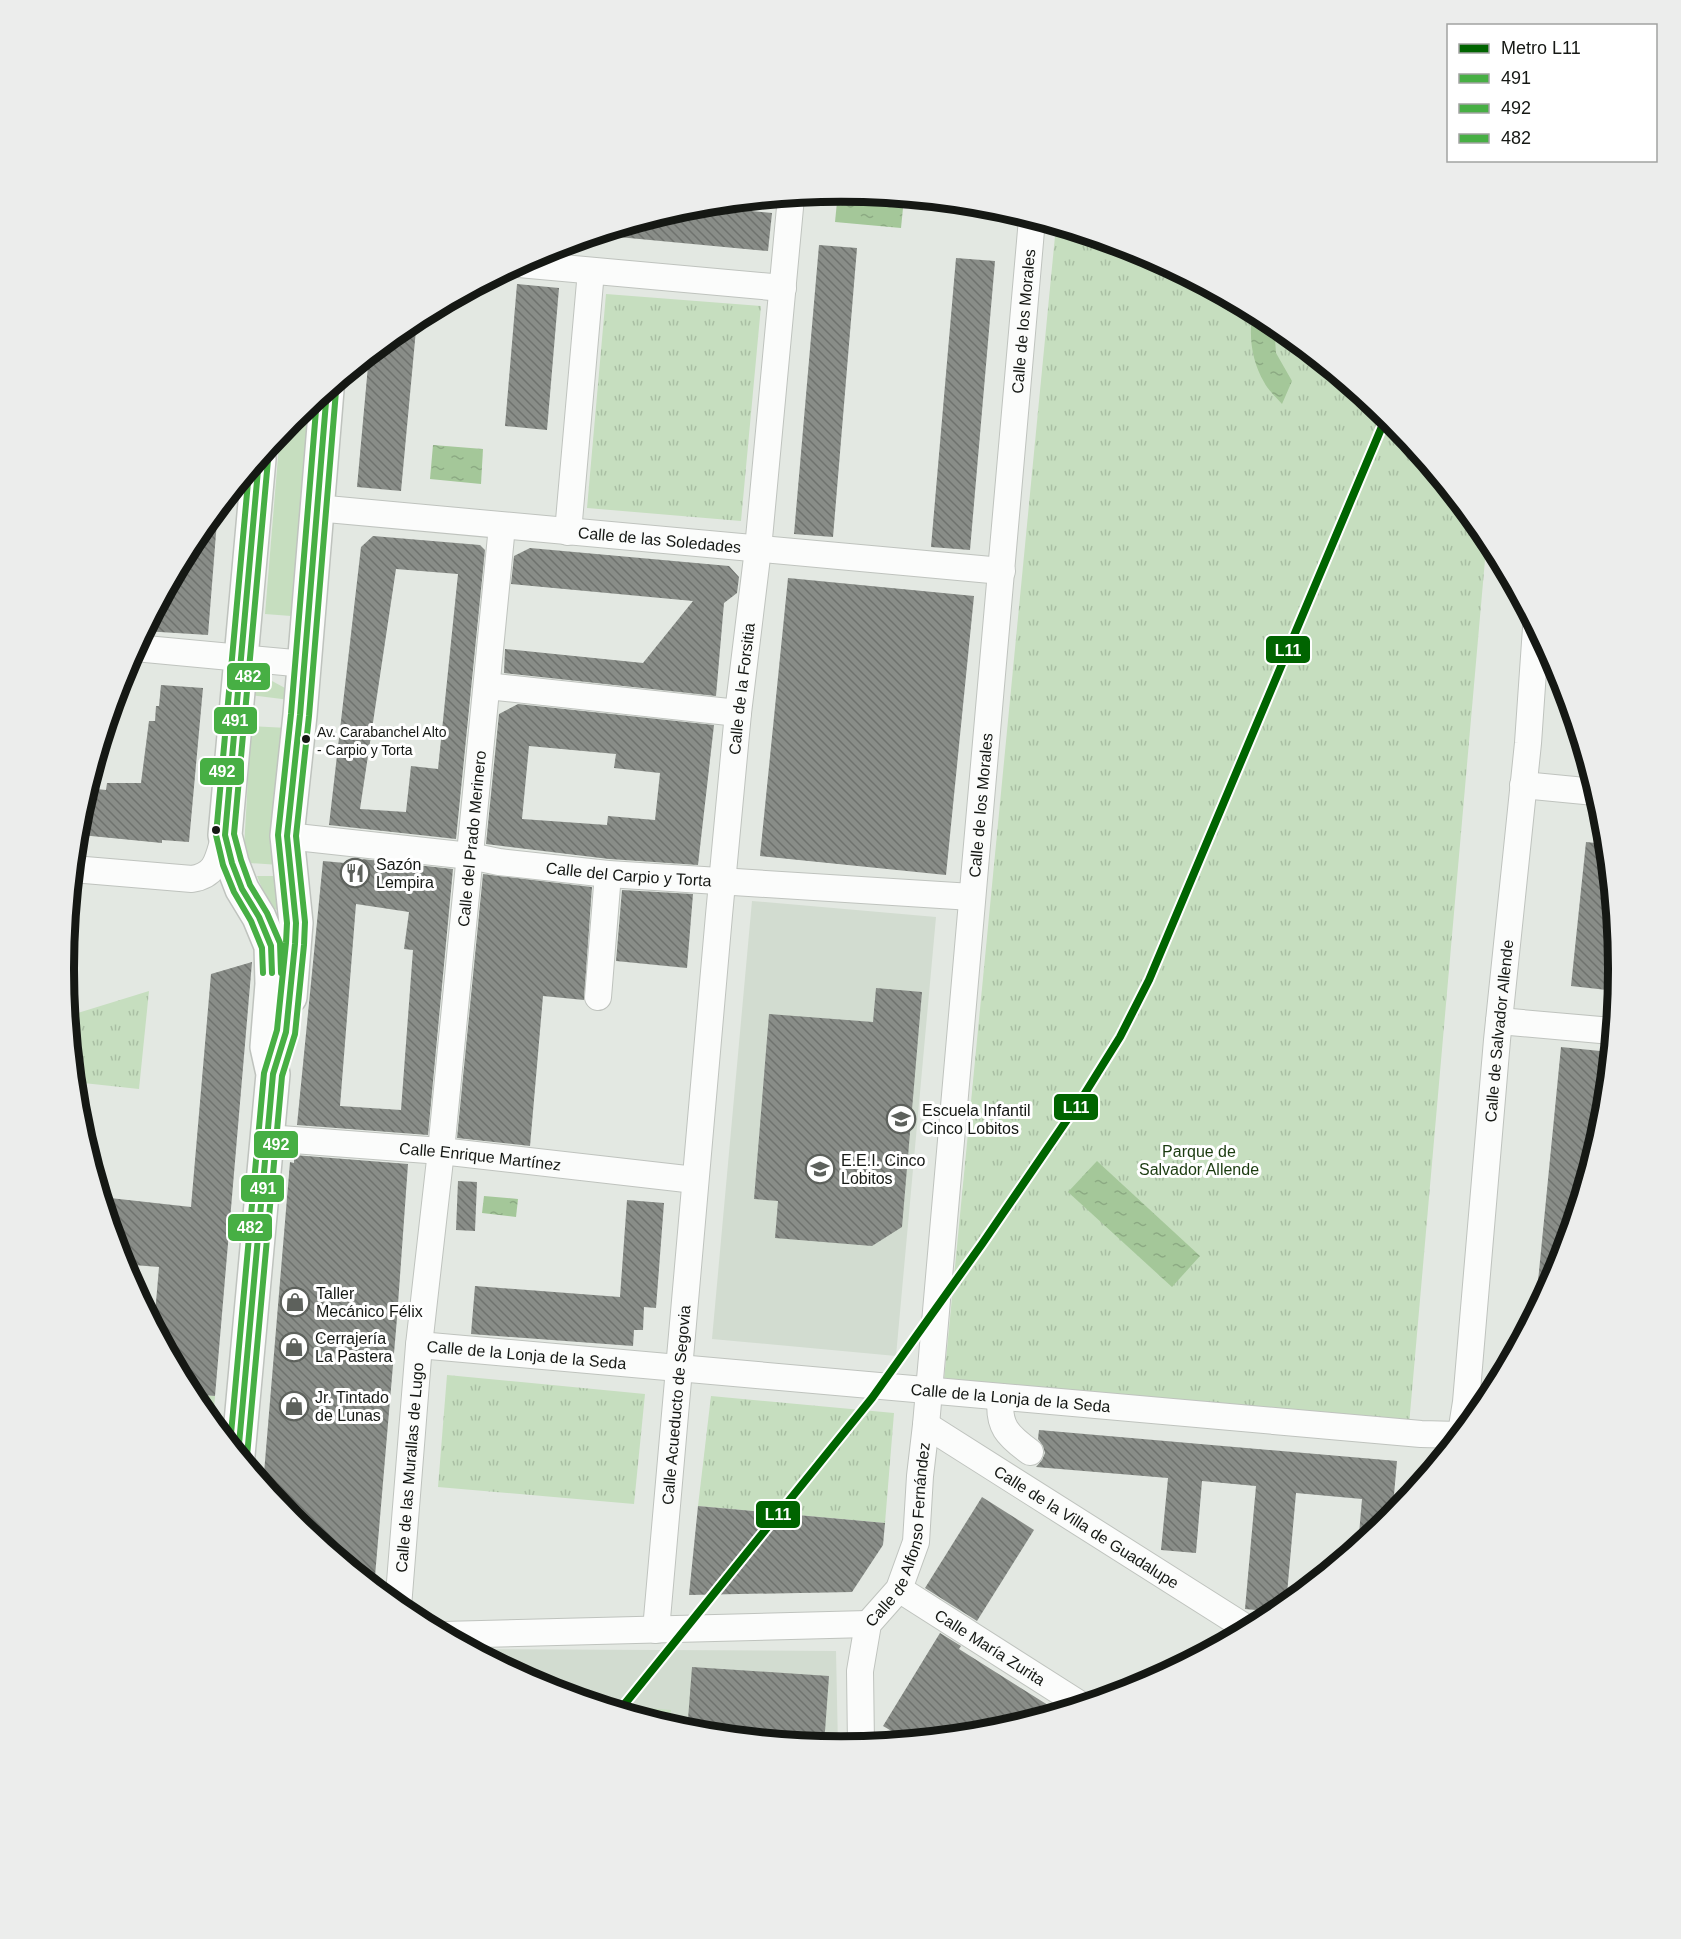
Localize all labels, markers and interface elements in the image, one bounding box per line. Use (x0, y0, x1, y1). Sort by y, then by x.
legend (1447, 24, 1657, 162)
text: Metro L11 (1501, 38, 1581, 58)
text: 491 (1501, 68, 1531, 88)
text: 492 (1501, 98, 1531, 118)
text: 482 (1501, 128, 1531, 148)
street label: Calle de los Morales (1009, 248, 1038, 394)
street label: Calle de las Soledades (577, 524, 742, 556)
street label: Calle de la Forsitia (726, 622, 758, 756)
line badge: L11 (1265, 635, 1311, 664)
text: L11 (1275, 642, 1301, 659)
line badge: 482 (226, 662, 271, 691)
text: 482 (235, 668, 261, 685)
line badge: 491 (213, 706, 258, 735)
text: 491 (222, 712, 248, 729)
place label: Av. Carabanchel Alto - Carpio y Torta (317, 724, 447, 758)
street label: Calle de los Morales (966, 732, 996, 878)
marker: Av. Carabanchel Alto - Carpio y Torta (300, 733, 312, 745)
street label: Calle del Prado Merinero (455, 750, 489, 928)
line badge: 492 (199, 757, 245, 786)
text: 492 (209, 763, 235, 780)
unlabelled marker (210, 824, 222, 836)
place label: Sazón Lempira (376, 856, 434, 891)
restaurant icon: Sazón Lempira (339, 857, 371, 889)
street label: Calle del Carpio y Torta (545, 859, 712, 890)
street label: Calle de Salvador Allende (1482, 939, 1516, 1123)
line badge: L11 (1053, 1093, 1099, 1121)
text: L11 (1063, 1099, 1089, 1116)
place label: Escuela Infantil Cinco Lobitos (922, 1102, 1031, 1137)
school or university icon: Escuela Infantil Cinco Lobitos (885, 1103, 917, 1135)
line badge: 492 (253, 1130, 299, 1159)
text: 492 (263, 1136, 289, 1153)
street label: Calle Enrique Martínez (399, 1140, 562, 1174)
park label: Parque de Salvador Allende (1139, 1143, 1259, 1178)
place label: E.E.I. Cinco Lobitos (841, 1152, 926, 1187)
school or university icon: E.E.I. Cinco Lobitos (804, 1153, 836, 1185)
line badge: 491 (240, 1174, 285, 1203)
text: 491 (250, 1180, 276, 1197)
line badge: 482 (227, 1213, 273, 1242)
text: 482 (237, 1219, 263, 1236)
place label: Taller Mecánico Félix (316, 1285, 423, 1320)
shop icon: Taller Mecánico Félix (279, 1286, 311, 1318)
street label: Calle Acueducto de Segovia (659, 1304, 694, 1505)
place label: Cerrajería La Pastera (315, 1330, 392, 1365)
shop icon: Cerrajería La Pastera (278, 1331, 310, 1363)
street label: Calle de la Lonja de la Seda (426, 1338, 627, 1372)
street label: Calle de las Murallas de Lugo (393, 1362, 427, 1573)
street label: Calle de la Lonja de la Seda (910, 1381, 1111, 1415)
place label: Jr. Tintado de Lunas (315, 1389, 389, 1424)
shop icon: Jr. Tintado de Lunas (278, 1390, 310, 1422)
street label: Calle de Alfonso Fernández (862, 1441, 933, 1630)
street label: Calle de la Villa de Guadalupe (991, 1462, 1182, 1592)
line badge: L11 (755, 1500, 801, 1529)
text: L11 (765, 1506, 791, 1523)
street label: Calle María Zurita (932, 1606, 1048, 1689)

